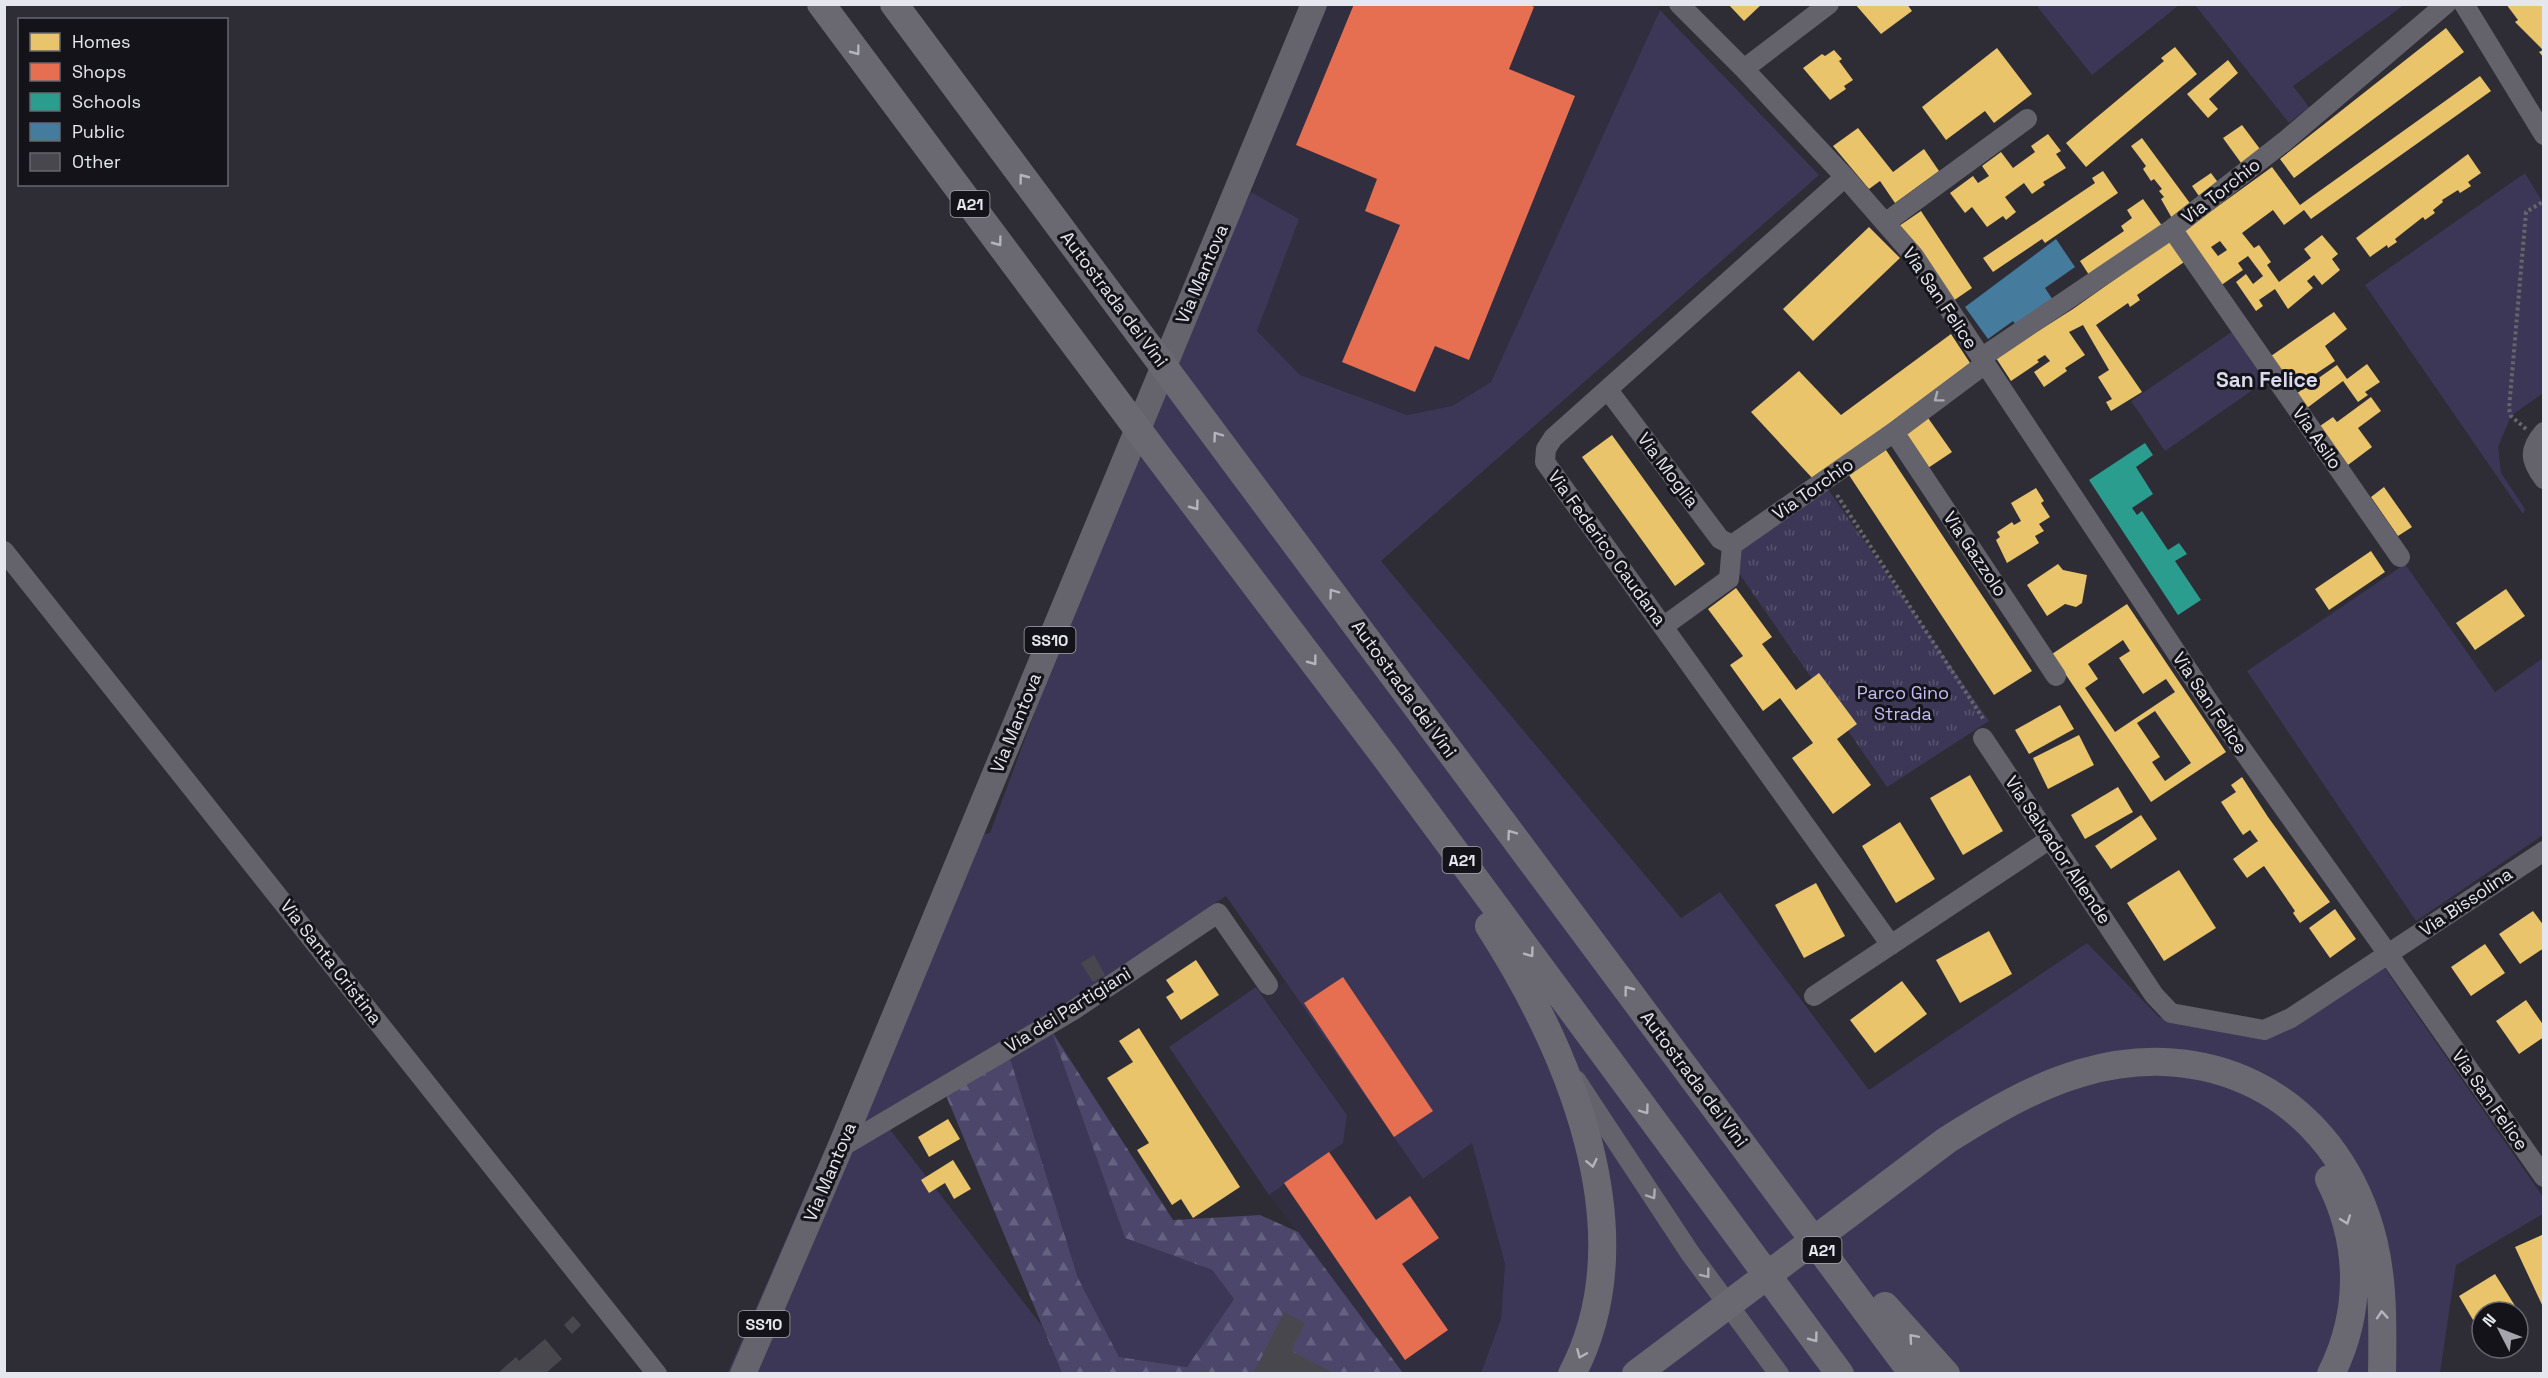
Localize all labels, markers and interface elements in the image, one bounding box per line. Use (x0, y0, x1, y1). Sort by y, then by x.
legend (18, 18, 228, 186)
text: Homes (72, 30, 131, 53)
one-way arrow (849, 45, 860, 56)
text: Shops (72, 60, 126, 83)
text: Schools (72, 90, 141, 113)
text: Public (72, 120, 125, 143)
text: Other (72, 150, 121, 173)
street label: Via Torchio (2177, 153, 2265, 229)
one-way arrow (1020, 173, 1031, 184)
road number: A21 (950, 191, 990, 217)
street label: Via Mantova (1170, 221, 1233, 327)
street label: Autostrada dei Vini (1056, 226, 1173, 371)
one-way arrow (990, 235, 1001, 246)
street label: Via San Felice (1898, 242, 1983, 353)
district label: San Felice (2216, 366, 2318, 393)
one-way arrow (1934, 391, 1945, 402)
street label: Via Asilo (2288, 402, 2347, 473)
street label: Via Moglia (1633, 428, 1704, 512)
one-way arrow (1213, 431, 1224, 442)
street label: Via Torchio (1768, 452, 1858, 525)
street label: Via Federico Caudana (1543, 465, 1672, 630)
one-way arrow (1188, 499, 1199, 510)
street label: Via Gazzolo (1939, 507, 2012, 601)
one-way arrow (1329, 588, 1340, 599)
street label: Autostrada dei Vini (1347, 616, 1462, 762)
road number: SS10 (1024, 627, 1076, 653)
street label: Via San Felice (2168, 647, 2253, 758)
one-way arrow (1306, 655, 1317, 666)
street label: Via Mantova (985, 669, 1046, 776)
park label: Parco Gino Strada (1857, 681, 1949, 725)
street label: Via Salvador Allende (2000, 771, 2117, 928)
one-way arrow (1508, 829, 1519, 840)
road number: A21 (1442, 847, 1482, 873)
street label: Via Bissolina (2415, 862, 2517, 941)
street label: Via Santa Cristina (276, 895, 387, 1029)
one-way arrow (1523, 946, 1534, 957)
street label: Via dei Partigiani (1001, 962, 1135, 1057)
one-way arrow (1624, 986, 1635, 997)
street label: Autostrada dei Vini (1636, 1006, 1753, 1151)
street label: Via San Felice (2447, 1045, 2534, 1155)
one-way arrow (1638, 1103, 1649, 1114)
street label: Via Mantova (798, 1119, 861, 1225)
one-way arrow (1584, 1158, 1597, 1168)
one-way arrow (1645, 1188, 1656, 1199)
one-way arrow (2338, 1214, 2351, 1225)
road number: A21 (1802, 1237, 1842, 1263)
one-way arrow (1699, 1268, 1710, 1279)
north arrow (2470, 1300, 2530, 1360)
text: N (2478, 1309, 2501, 1331)
road number: SS10 (738, 1311, 789, 1337)
one-way arrow (2376, 1311, 2389, 1320)
one-way arrow (1807, 1332, 1818, 1343)
one-way arrow (1909, 1334, 1920, 1345)
one-way arrow (1576, 1348, 1588, 1359)

